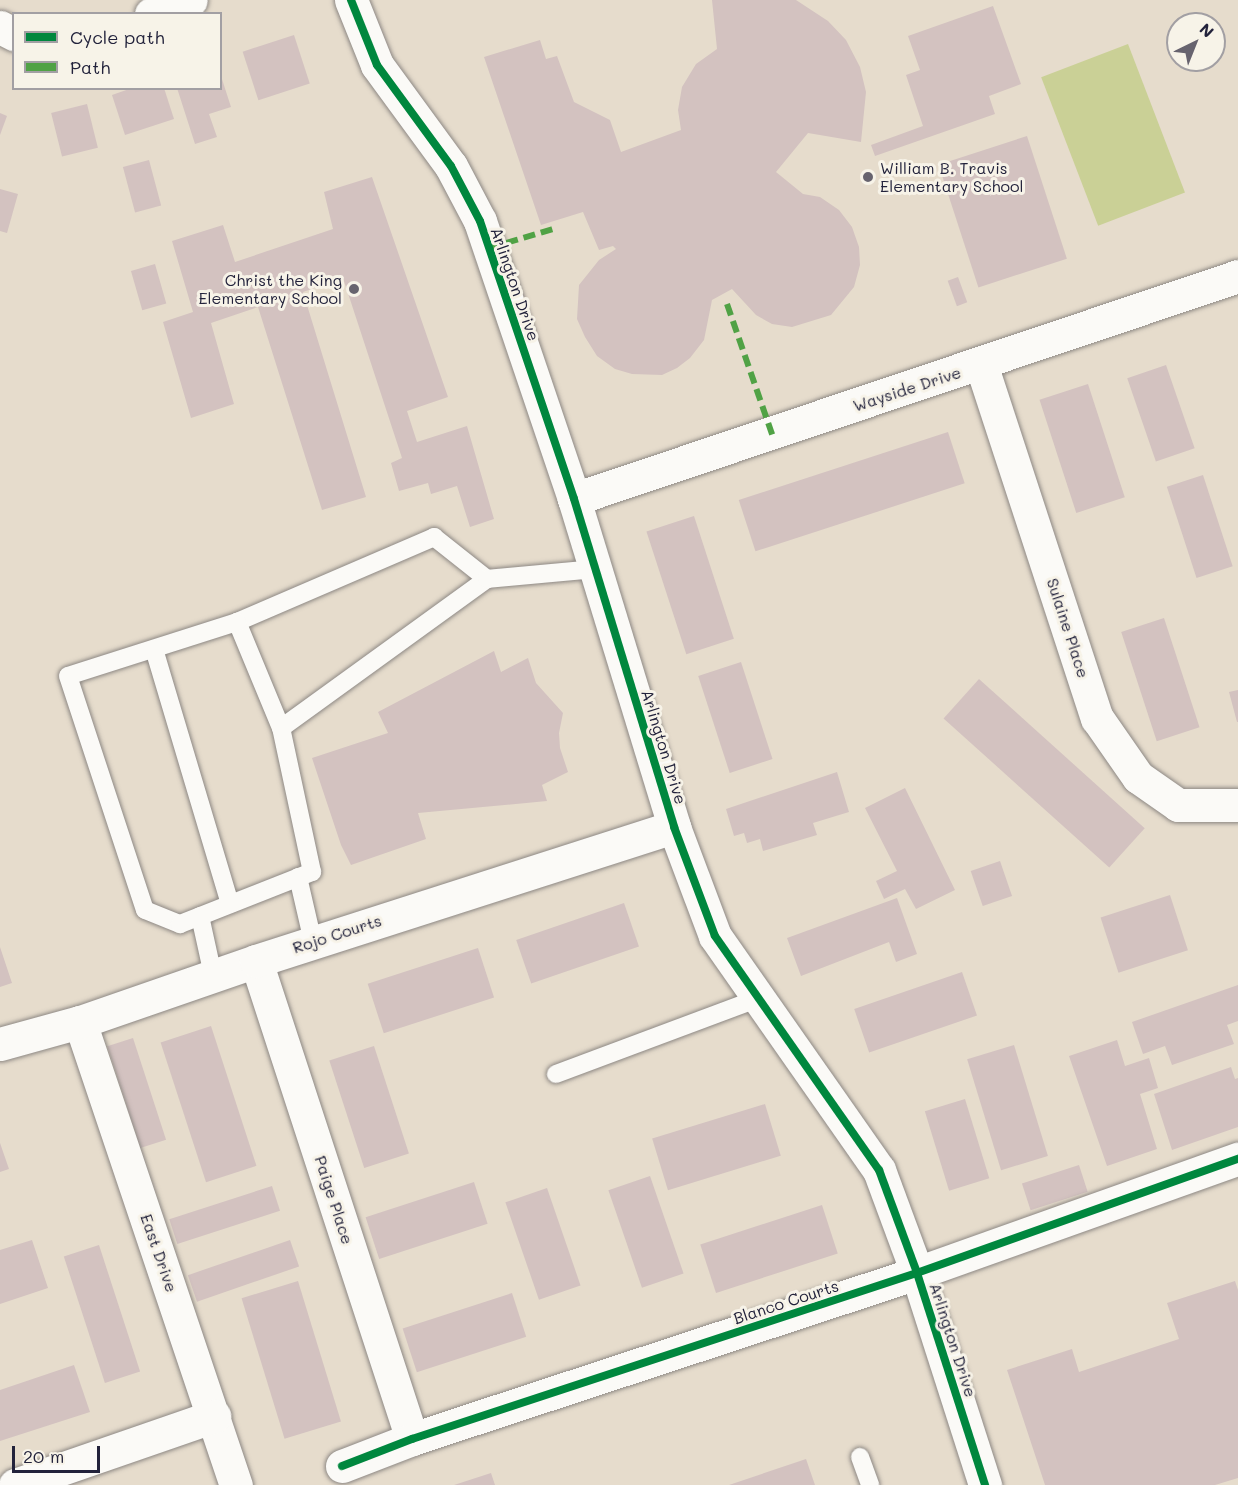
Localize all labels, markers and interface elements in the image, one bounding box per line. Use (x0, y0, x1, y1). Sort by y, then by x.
legend (12, 12, 222, 90)
north arrow (1166, 12, 1226, 72)
text: N (1196, 18, 1219, 42)
text: Cycle path (70, 25, 165, 49)
text: Path (70, 55, 110, 79)
place label: William B. Travis Elementary School (880, 158, 1024, 196)
marker: William B. Travis Elementary School (861, 170, 875, 184)
street label: Arlington Drive (487, 225, 543, 343)
place label: Christ the King Elementary School (198, 270, 342, 308)
marker: Christ the King Elementary School (347, 282, 361, 296)
street label: Wayside Drive (851, 362, 963, 416)
street label: Sulaine Place (1043, 576, 1093, 680)
street label: Arlington Drive (637, 687, 691, 807)
street label: Rojo Courts (290, 911, 384, 957)
street label: Paige Place (311, 1153, 357, 1247)
street label: East Drive (137, 1211, 181, 1295)
street label: Blanco Courts (731, 1276, 841, 1328)
street label: Arlington Drive (925, 1280, 981, 1400)
scale bar (15, 1434, 104, 1472)
text: 20 m (23, 1444, 64, 1468)

